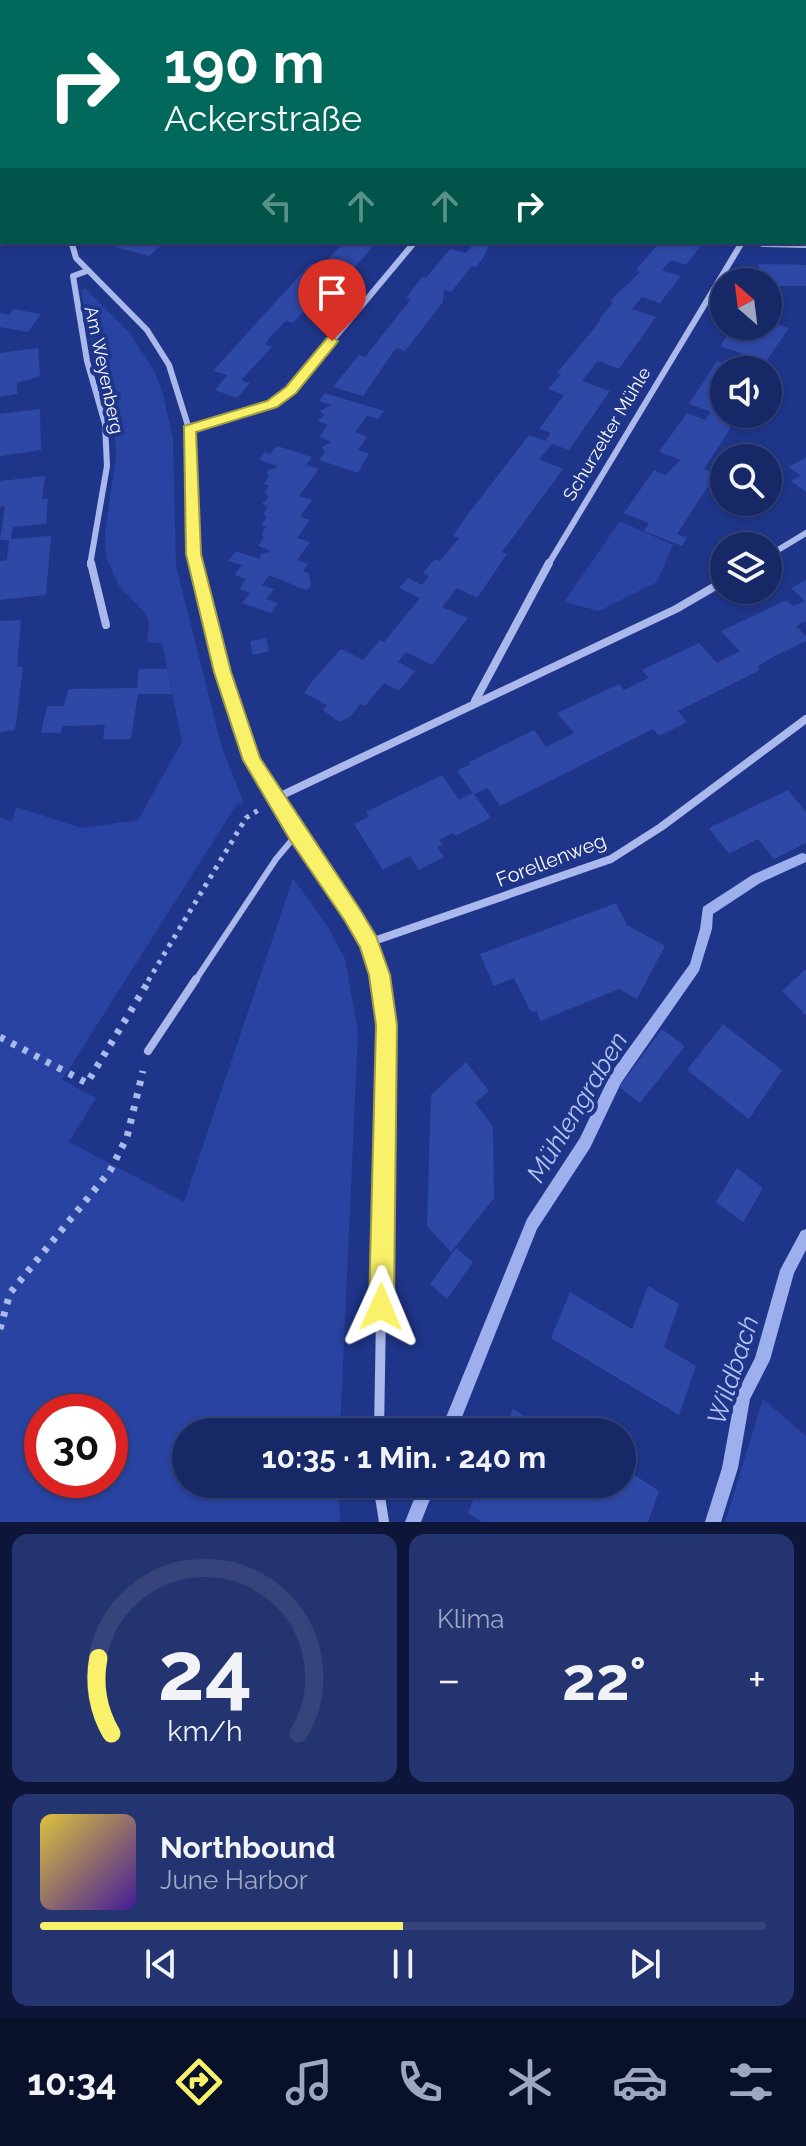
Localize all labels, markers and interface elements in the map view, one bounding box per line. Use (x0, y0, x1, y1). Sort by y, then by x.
text: 190 m (164, 30, 325, 96)
icon: right (32, 32, 136, 136)
text: Ackerstraße (164, 97, 362, 139)
icon: left (255, 184, 299, 228)
icon: ahead (339, 184, 383, 228)
icon: ahead (423, 184, 467, 228)
icon: right (507, 184, 551, 228)
pin (298, 259, 366, 341)
north arrow (710, 268, 782, 340)
map controls (710, 268, 782, 604)
icon: arrive (310, 271, 354, 315)
street label: Am Weyenberg (81, 304, 128, 436)
button: sound (710, 356, 782, 428)
street label: Schurzelter Mühle (558, 363, 655, 504)
button: search (710, 444, 782, 516)
button: layers (710, 532, 782, 604)
street label: Forellenweg (493, 828, 609, 892)
water label: Mühlengraben (520, 1027, 634, 1187)
position arrow (339, 1265, 423, 1349)
water label: Wildbach (701, 1312, 765, 1428)
speed limit sign: 30 (24, 1394, 128, 1498)
text: 10:35 · 1 Min. · 240 m (262, 1440, 546, 1475)
text: Klima (437, 1604, 505, 1634)
text: 24 (157, 1622, 252, 1719)
text: 22° (562, 1644, 646, 1714)
text: − (437, 1654, 461, 1705)
text: + (748, 1654, 766, 1705)
text: km/h (167, 1714, 242, 1748)
text: Northbound (160, 1830, 335, 1865)
text: June Harbor (160, 1865, 308, 1895)
icon: previous (139, 1942, 183, 1986)
icon: pause (381, 1942, 425, 1986)
icon: next (623, 1942, 667, 1986)
icon: directions (171, 2054, 227, 2110)
icon: music (281, 2054, 337, 2110)
icon: phone (392, 2054, 448, 2110)
icon: climate (502, 2054, 558, 2110)
icon: car (612, 2054, 668, 2110)
icon: filters (723, 2054, 779, 2110)
text: 10:34 (27, 2061, 117, 2103)

